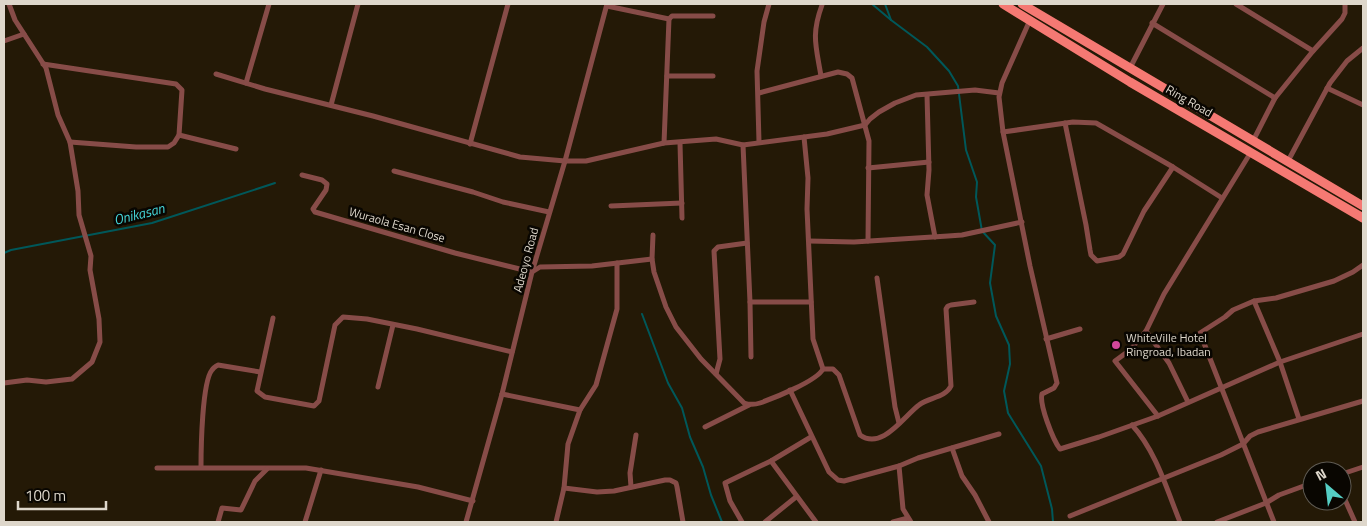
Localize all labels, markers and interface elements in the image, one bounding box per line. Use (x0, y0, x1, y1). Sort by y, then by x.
street label: Ring Road (1162, 80, 1216, 122)
water label: Onikasan (111, 197, 167, 230)
street label: Wuraola Esan Close (347, 202, 448, 247)
street label: Adeoyo Road (508, 225, 543, 294)
place label: WhiteVille Hotel Ringroad, Ibadan (1126, 328, 1211, 361)
marker: WhiteVille Hotel Ringroad, Ibadan (1110, 339, 1122, 351)
north arrow (1302, 461, 1352, 511)
text: N (1311, 463, 1330, 486)
scale bar (18, 478, 105, 510)
text: 100 m (25, 484, 66, 507)

